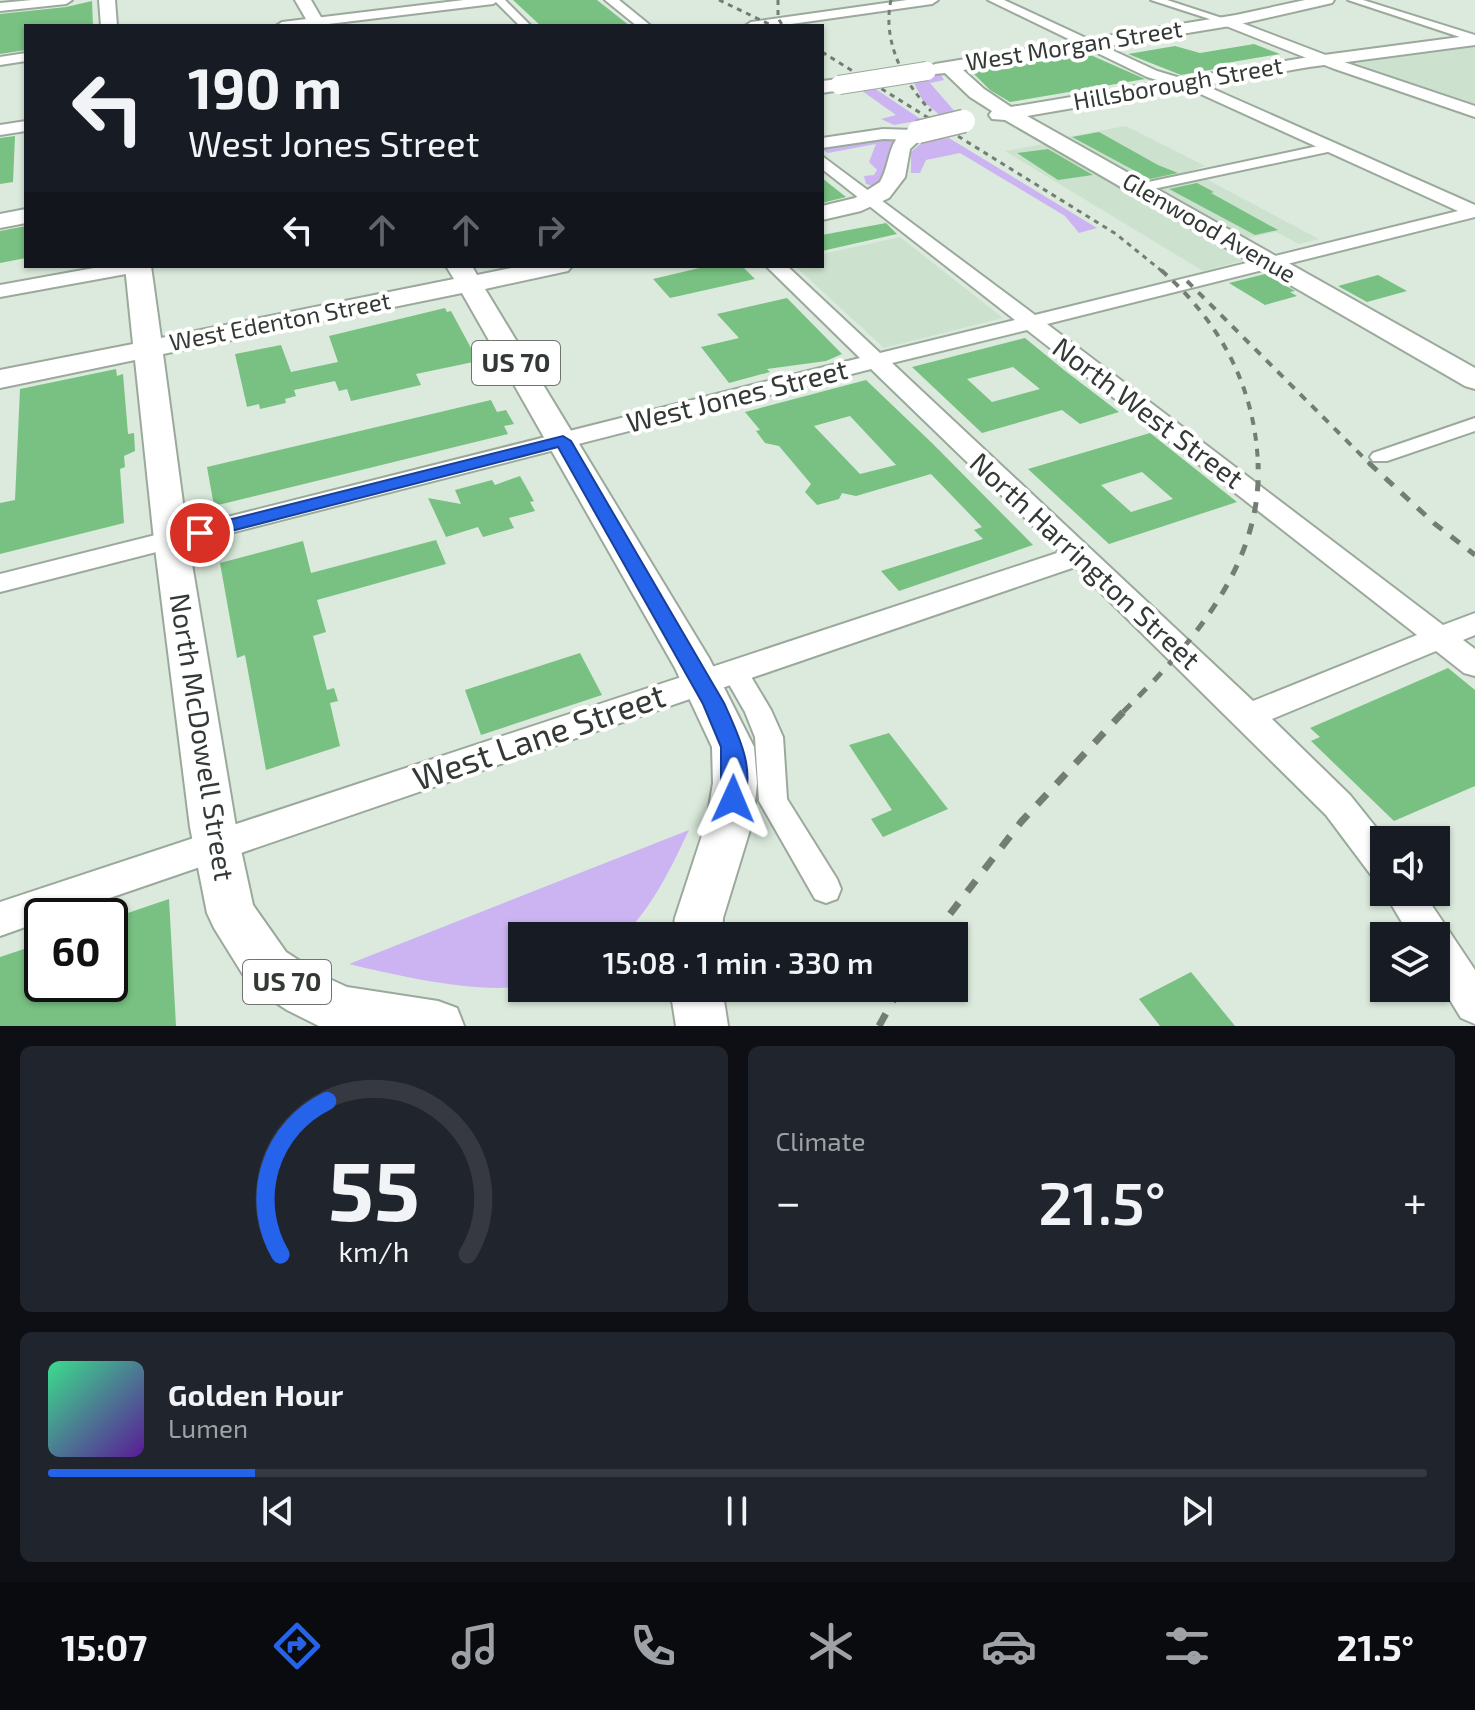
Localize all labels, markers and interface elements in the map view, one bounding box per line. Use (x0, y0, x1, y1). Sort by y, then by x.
street label: West Morgan Street (964, 13, 1184, 76)
street label: Hillsborough Street (1071, 50, 1285, 115)
text: 190 m (188, 53, 342, 120)
icon: left (56, 56, 160, 160)
text: West Jones Street (188, 121, 479, 164)
street label: Glenwood Avenue (1118, 165, 1301, 288)
icon: left (276, 208, 320, 252)
icon: ahead (360, 208, 404, 252)
icon: ahead (444, 208, 488, 252)
icon: right (528, 208, 572, 252)
street label: West Edenton Street (167, 285, 393, 356)
street label: North West Street (1047, 330, 1251, 495)
road number: US 70 (472, 341, 560, 385)
street label: West Jones Street (623, 351, 851, 439)
street label: North Harrington Street (964, 445, 1208, 676)
pin (166, 499, 234, 567)
icon: arrive (178, 511, 222, 555)
street label: North McDowell Street (163, 591, 243, 883)
street label: West Lane Street (407, 673, 670, 798)
position arrow (691, 757, 775, 841)
map controls (1370, 826, 1450, 1002)
button: sound (1370, 826, 1450, 906)
speed limit sign: 60 (24, 898, 128, 1002)
button: layers (1370, 922, 1450, 1002)
text: 15:08 · 1 min · 330 m (603, 944, 873, 980)
road number: US 70 (243, 960, 331, 1004)
text: Climate (776, 1125, 865, 1156)
text: 55 (328, 1138, 420, 1238)
text: 21.5° (1038, 1165, 1166, 1237)
text: − (776, 1174, 801, 1227)
text: + (1403, 1174, 1427, 1227)
text: km/h (338, 1233, 409, 1268)
text: Golden Hour (168, 1376, 343, 1412)
text: Lumen (168, 1412, 248, 1443)
icon: previous (256, 1489, 300, 1533)
icon: pause (715, 1489, 759, 1533)
icon: next (1175, 1489, 1219, 1533)
icon: directions (269, 1618, 325, 1674)
icon: music (447, 1618, 503, 1674)
icon: phone (625, 1618, 681, 1674)
icon: climate (803, 1618, 859, 1674)
icon: car (981, 1618, 1037, 1674)
icon: filters (1159, 1618, 1215, 1674)
text: 15:07 (61, 1625, 147, 1668)
text: 21.5° (1336, 1625, 1414, 1668)

